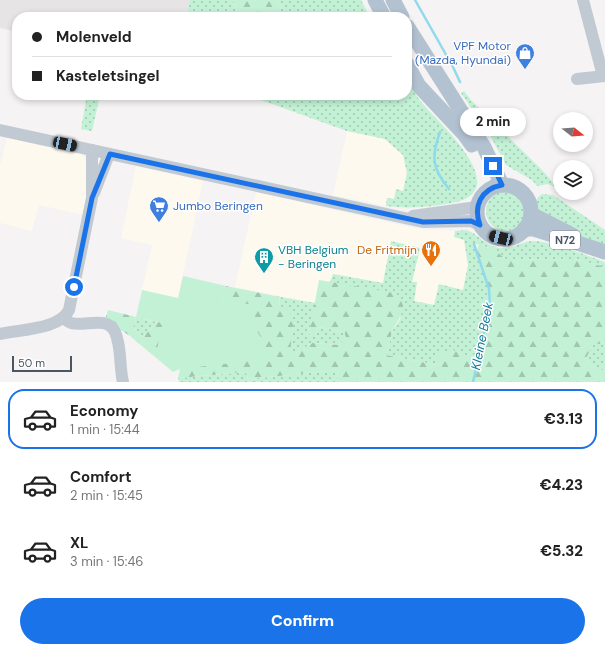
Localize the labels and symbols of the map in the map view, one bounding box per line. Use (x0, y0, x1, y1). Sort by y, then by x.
place label: VPF Motor (Mazda, Hyundai) (415, 38, 512, 68)
shop icon: VPF Motor (Mazda, Hyundai) (514, 42, 536, 70)
callout: 2 min (460, 108, 526, 136)
north arrow (553, 112, 593, 152)
car (52, 136, 78, 152)
route end (484, 157, 502, 175)
supermarket icon: Jumbo Beringen (148, 195, 170, 223)
place label: Jumbo Beringen (173, 198, 263, 214)
car (488, 229, 514, 247)
road number: N72 (550, 231, 580, 249)
restaurant icon: De Fritmijn (420, 239, 442, 267)
place label: VBH Belgium - Beringen (278, 242, 349, 272)
place label: De Fritmijn (357, 242, 417, 258)
building icon: VBH Belgium - Beringen (253, 246, 275, 274)
route start (65, 278, 83, 296)
water label: Kleine Beek (467, 300, 497, 371)
scale bar (12, 354, 72, 373)

